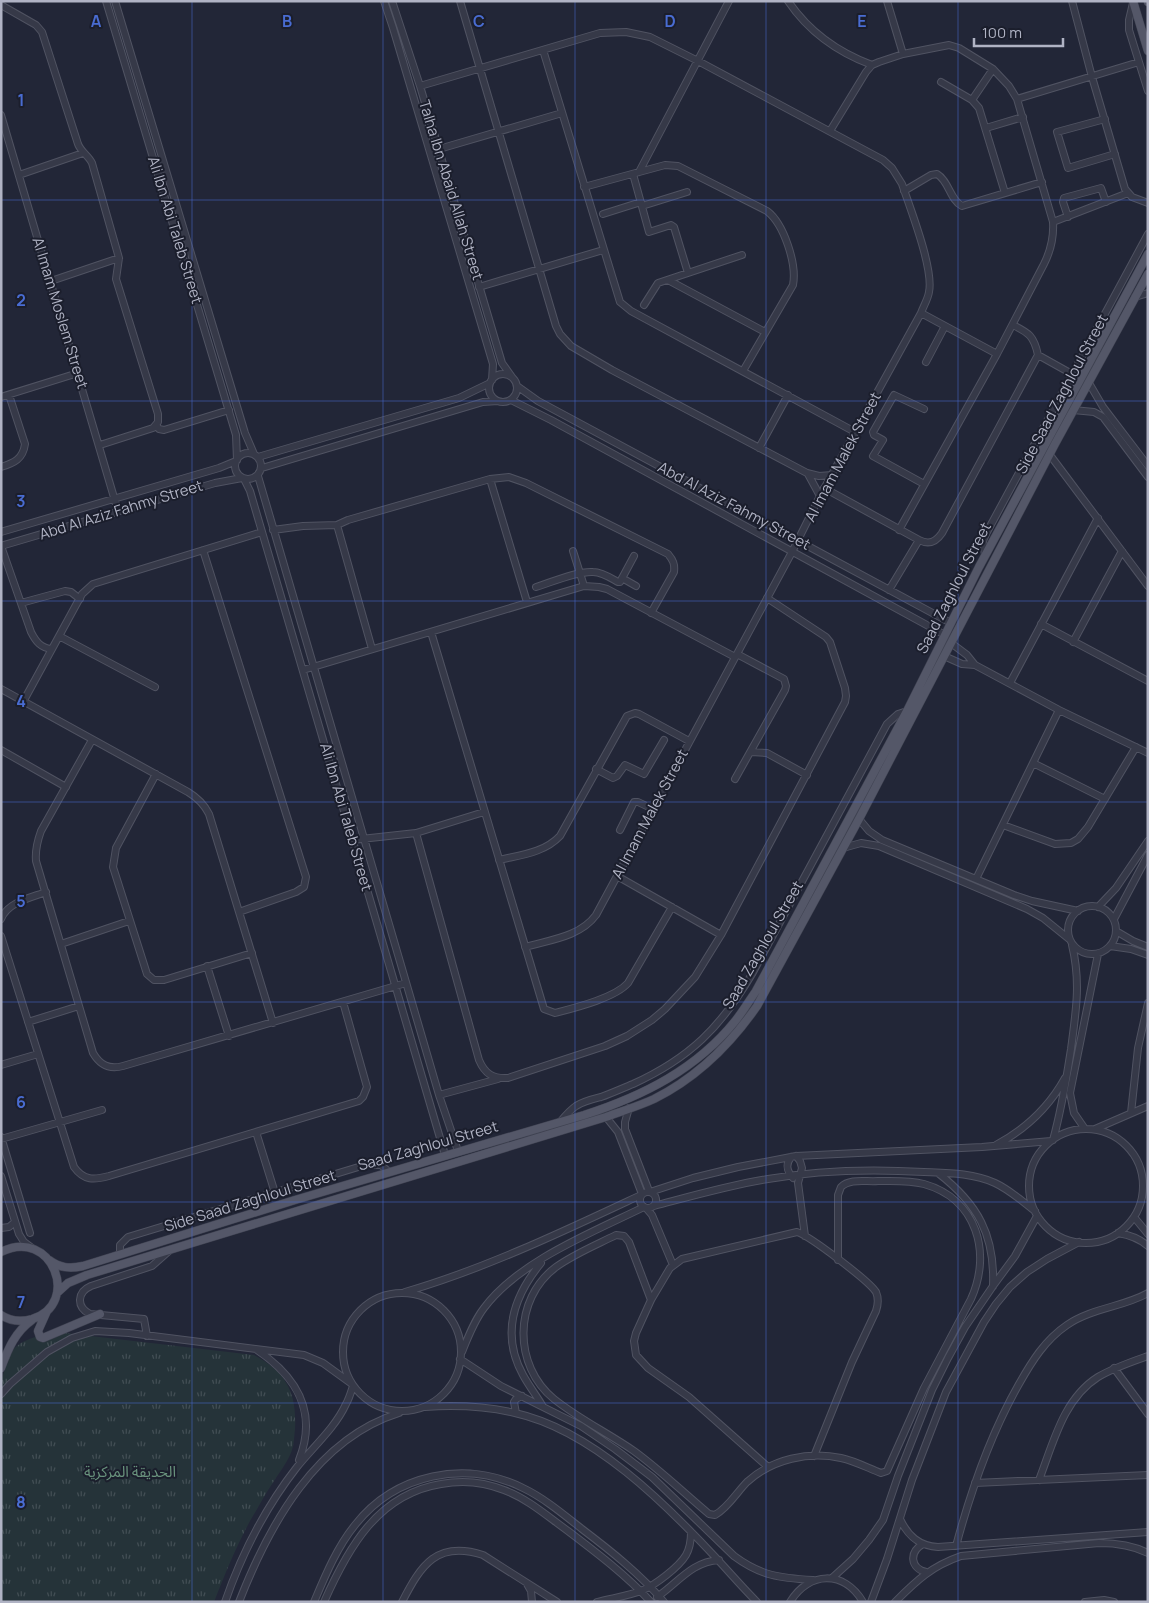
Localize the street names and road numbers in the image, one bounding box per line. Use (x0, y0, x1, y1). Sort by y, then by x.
street label: Talha Ibn Abaid Allah Street (414, 97, 489, 282)
street label: Ali Ibn Abi Taleb Street (143, 154, 208, 306)
street label: Al Imam Moslem Street (27, 235, 94, 391)
street label: Side Saad Zaghloul Street (1010, 310, 1113, 477)
street label: Al Imam Malek Street (799, 388, 886, 525)
street label: Abd Al Aziz Fahmy Street (654, 456, 814, 555)
street label: Abd Al Aziz Fahmy Street (36, 475, 205, 544)
street label: Saad Zaghloul Street (911, 518, 996, 657)
street label: Ali Ibn Abi Taleb Street (315, 740, 378, 893)
street label: Al Imam Malek Street (606, 745, 693, 882)
street label: Saad Zaghloul Street (717, 877, 808, 1013)
street label: Saad Zaghloul Street (355, 1115, 500, 1176)
street label: Side Saad Zaghloul Street (161, 1164, 338, 1237)

